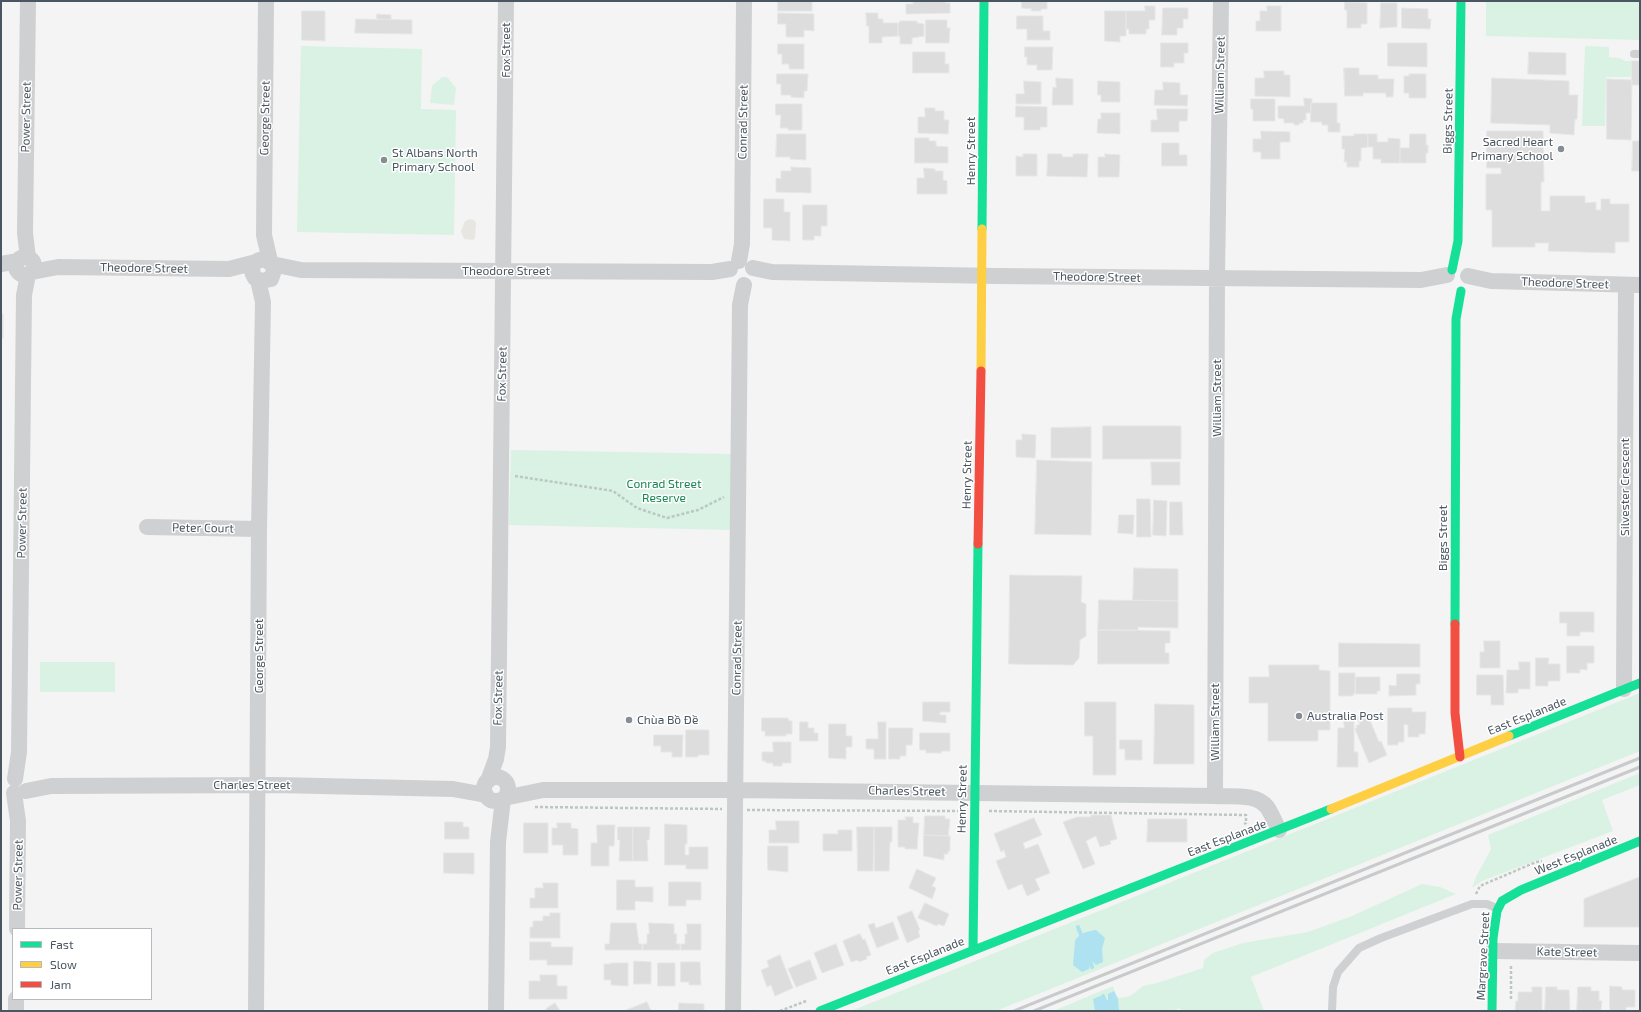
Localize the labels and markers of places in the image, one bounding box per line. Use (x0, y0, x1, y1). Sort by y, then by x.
place label: Sacred Heart Primary School (1470, 135, 1553, 163)
marker: Sacred Heart Primary School (1556, 144, 1566, 154)
place label: St Albans North Primary School (392, 146, 478, 174)
marker: St Albans North Primary School (379, 155, 389, 165)
place label: Australia Post (1307, 709, 1384, 723)
marker: Australia Post (1294, 711, 1304, 721)
place label: Chùa Bồ Đề (637, 713, 698, 727)
marker: Chùa Bồ Đề (624, 715, 634, 725)

